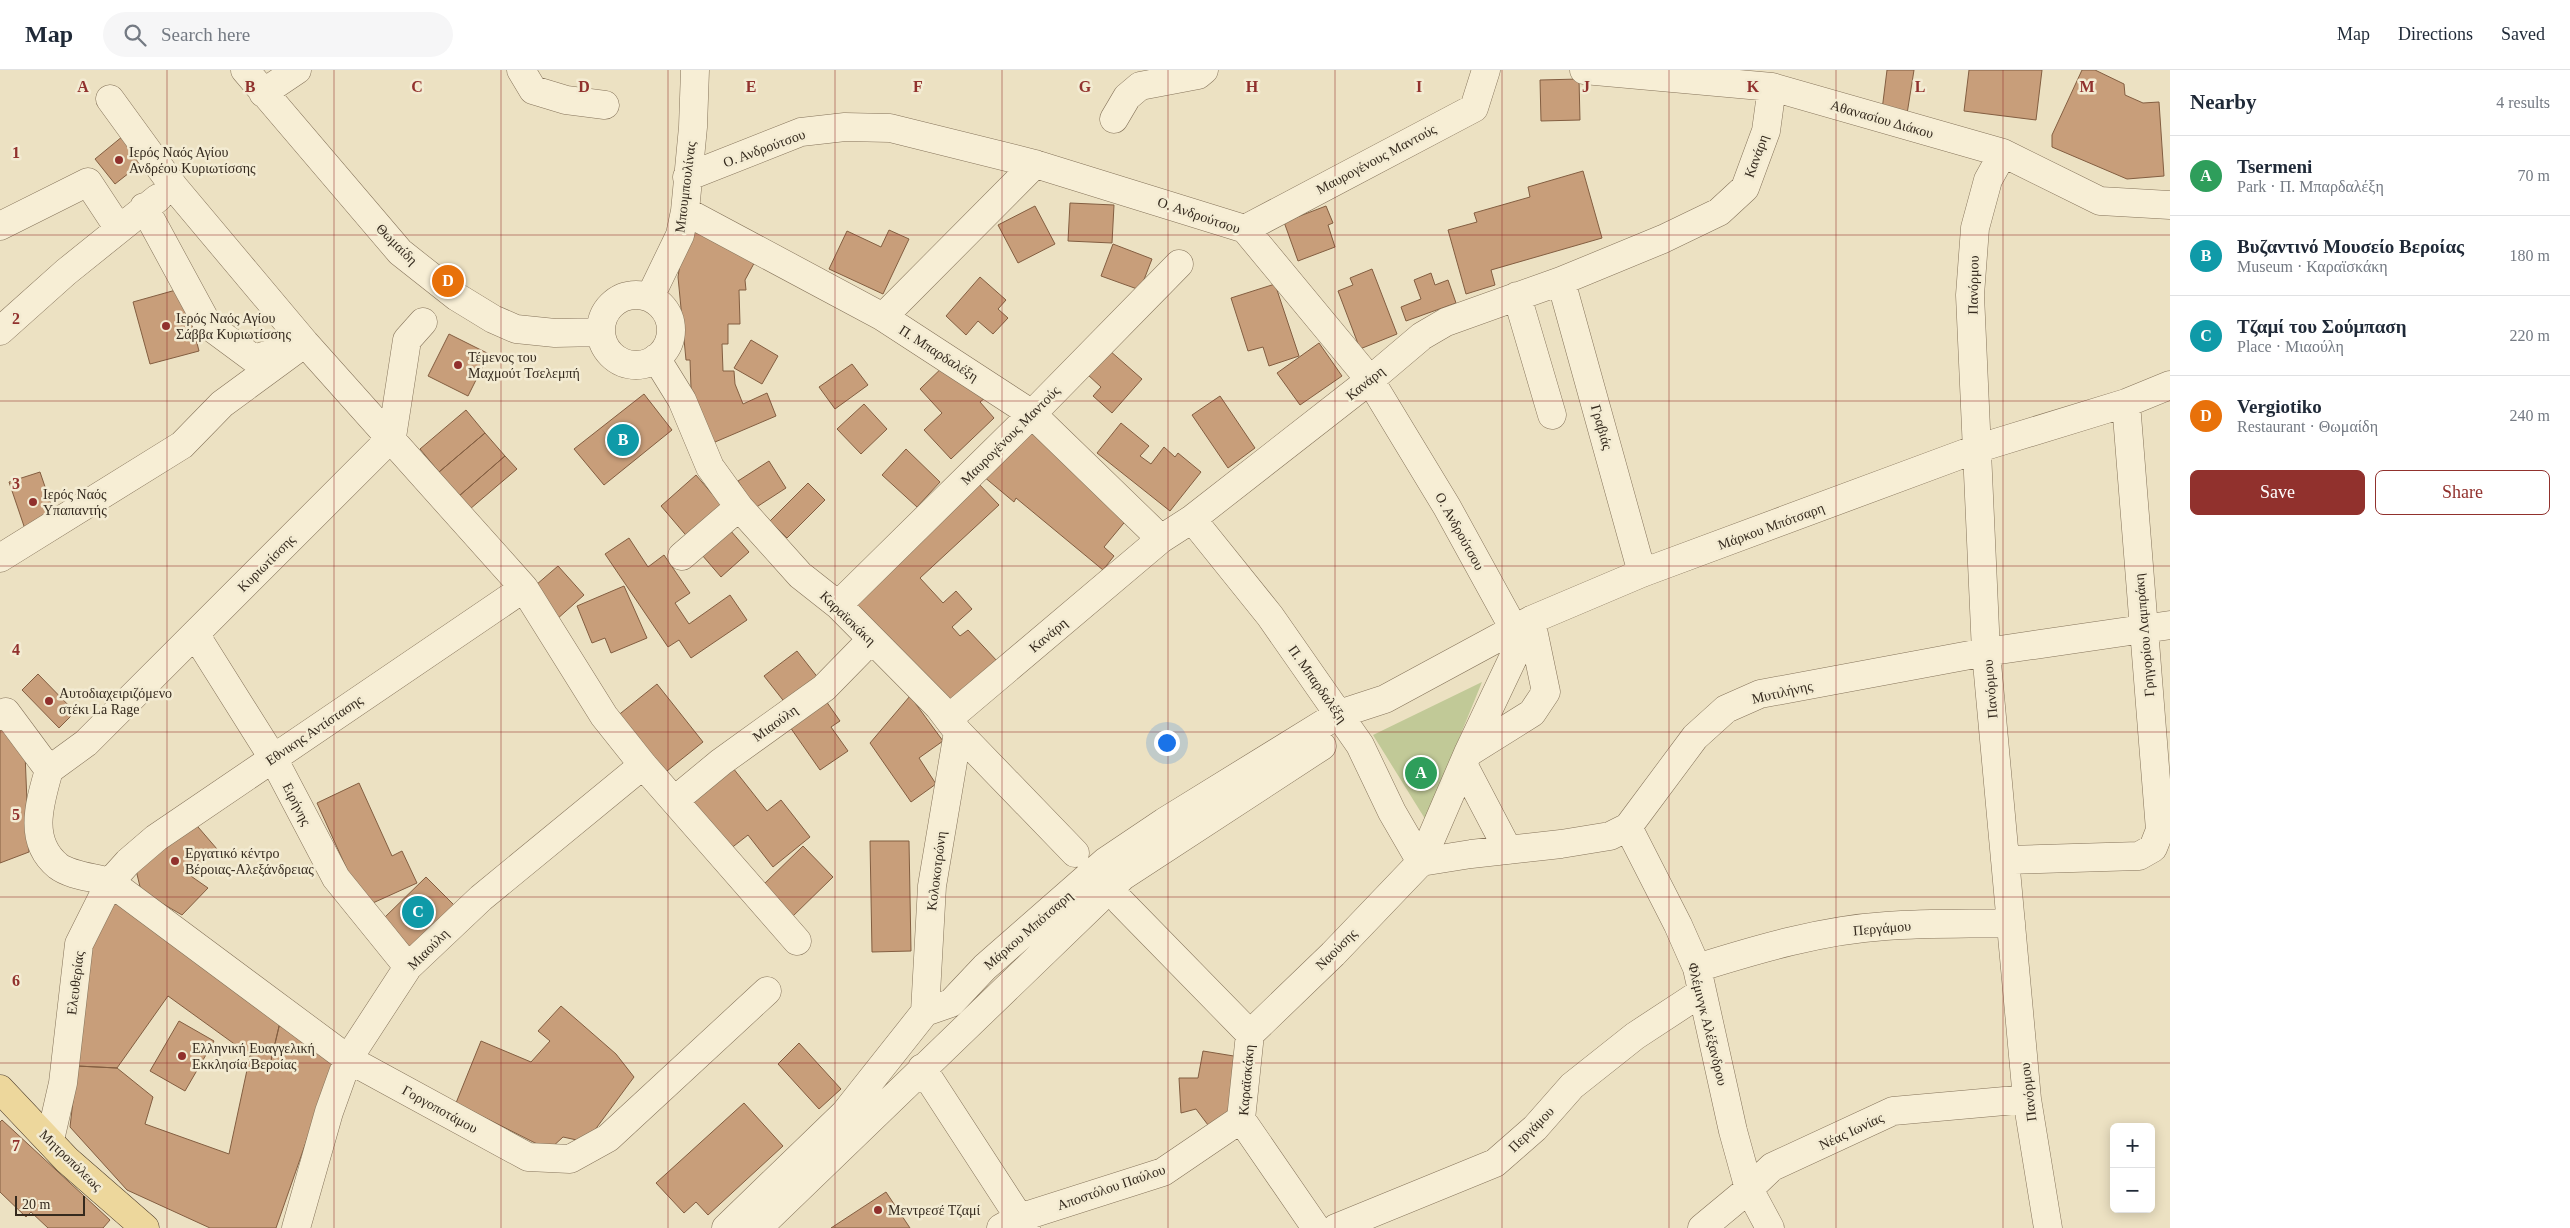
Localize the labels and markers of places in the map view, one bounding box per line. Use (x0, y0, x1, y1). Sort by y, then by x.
place label: Ιερός Ναός Αγίου Ανδρέου Κυριωτίσσης (129, 145, 256, 176)
marker: Ιερός Ναός Αγίου Ανδρέου Κυριωτίσσης (113, 154, 125, 166)
pin: D (432, 262, 464, 300)
place label: Ιερός Ναός Αγίου Σάββα Κυριωτίσσης (176, 311, 291, 342)
marker: Ιερός Ναός Αγίου Σάββα Κυριωτίσσης (160, 320, 172, 332)
place label: Τέμενος του Μαχμούτ Τσελεμπή (468, 350, 580, 381)
marker: Τέμενος του Μαχμούτ Τσελεμπή (452, 359, 464, 371)
pin: B (607, 421, 639, 459)
place label: Ιερός Ναός Υπαπαντής (43, 487, 107, 518)
marker: Ιερός Ναός Υπαπαντής (27, 496, 39, 508)
place label: Αυτοδιαχειριζόμενο στέκι La Rage (59, 686, 172, 717)
marker: Αυτοδιαχειριζόμενο στέκι La Rage (43, 695, 55, 707)
pin: A (1405, 754, 1437, 792)
place label: Εργατικό κέντρο Βέροιας-Αλεξάνδρειας (185, 846, 314, 877)
marker: Εργατικό κέντρο Βέροιας-Αλεξάνδρειας (169, 855, 181, 867)
pin: C (402, 893, 434, 931)
place label: Ελληνική Ευαγγελική Εκκλησία Βεροίας (192, 1041, 315, 1072)
marker: Ελληνική Ευαγγελική Εκκλησία Βεροίας (176, 1050, 188, 1062)
place label: Μεντρεσέ Τζαμί (888, 1203, 981, 1218)
marker: Μεντρεσέ Τζαμί (872, 1204, 884, 1216)

